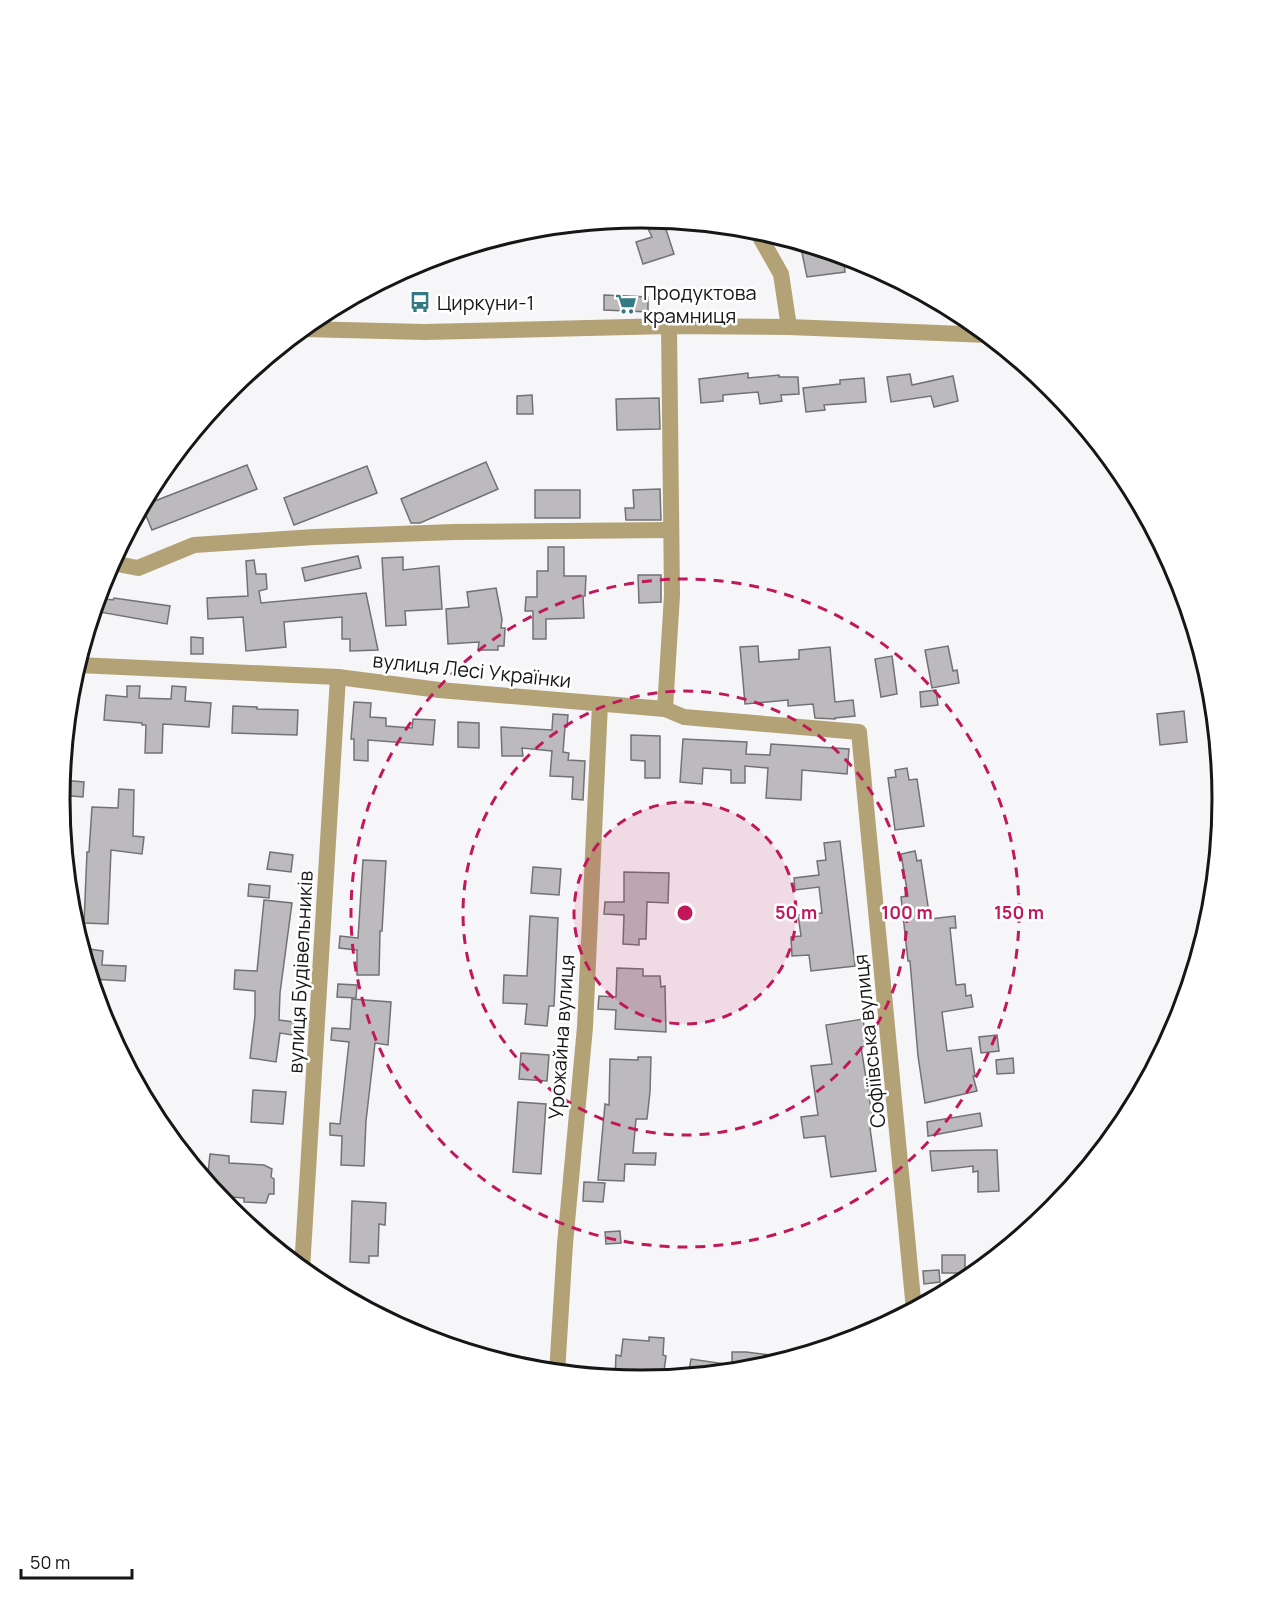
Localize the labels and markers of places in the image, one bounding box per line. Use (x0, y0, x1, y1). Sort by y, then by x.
place label: Продуктова крамниця (643, 279, 757, 329)
place label: Циркуни-1 (437, 289, 534, 316)
bus stop icon: Циркуни-1 (408, 290, 432, 314)
supermarket icon: Продуктова крамниця (614, 292, 638, 316)
centre of rings (675, 903, 695, 923)

